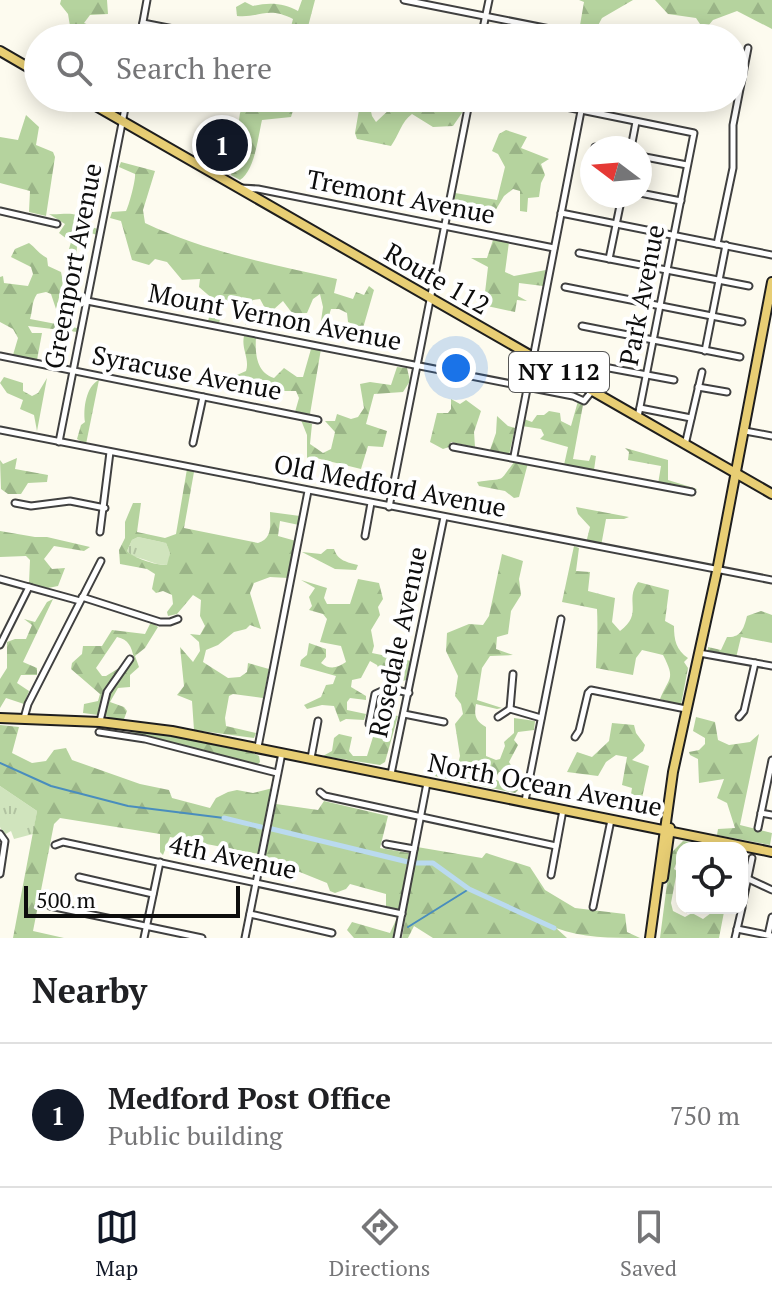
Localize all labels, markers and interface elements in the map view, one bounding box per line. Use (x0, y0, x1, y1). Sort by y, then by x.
search box (24, 24, 748, 112)
icon: search (52, 46, 96, 90)
text: Search here (116, 48, 272, 88)
pin: 1 (196, 115, 248, 175)
north arrow (580, 136, 652, 208)
street label: Greenport Avenue (35, 160, 109, 372)
street label: Tremont Avenue (304, 161, 498, 231)
street label: Park Avenue (611, 221, 671, 368)
street label: Route 112 (379, 234, 496, 322)
street label: Mount Vernon Avenue (146, 275, 405, 357)
street label: Syracuse Avenue (89, 337, 285, 407)
your location (436, 348, 476, 388)
road number: NY 112 (509, 352, 609, 392)
street label: Old Medford Avenue (271, 446, 509, 524)
street label: Rosedale Avenue (360, 543, 434, 740)
street label: North Ocean Avenue (425, 745, 665, 823)
street label: 4th Avenue (166, 826, 300, 886)
map controls (676, 842, 748, 914)
button: locate (676, 842, 748, 914)
scale bar (24, 882, 240, 918)
text: 500 m (36, 885, 96, 914)
text: Nearby (32, 968, 147, 1013)
text: Medford Post Office (108, 1078, 391, 1118)
text: 1 (51, 1098, 65, 1132)
text: 750 m (670, 1098, 740, 1132)
text: Public building (108, 1118, 283, 1152)
tab: Map (95, 1205, 139, 1282)
tab: Directions (329, 1205, 430, 1282)
tab: Saved (620, 1205, 677, 1282)

